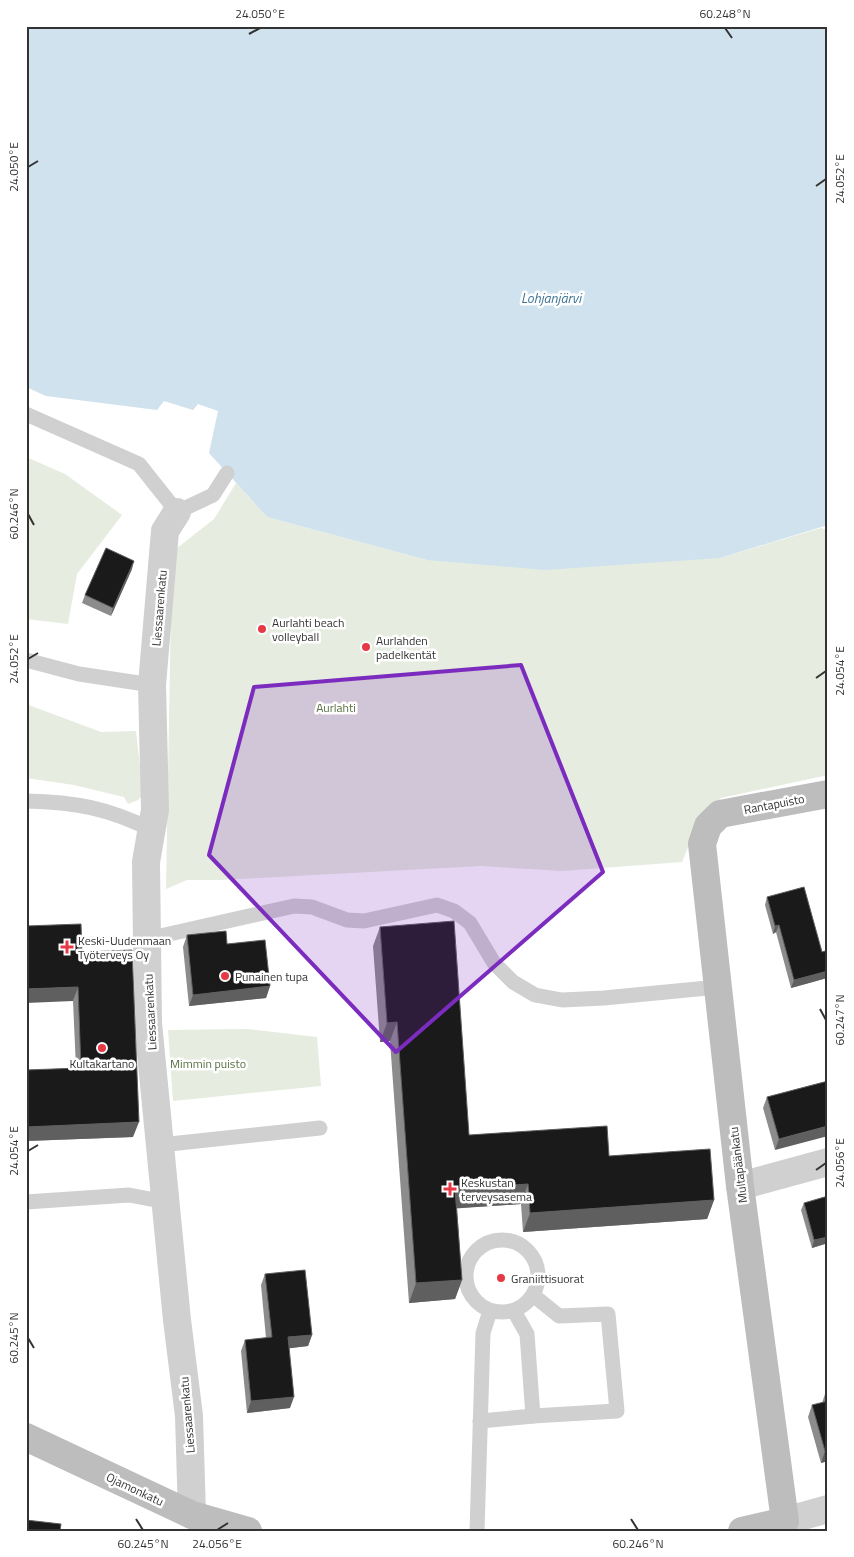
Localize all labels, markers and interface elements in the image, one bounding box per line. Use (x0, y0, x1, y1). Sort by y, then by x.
text: 24.050°E (235, 4, 285, 23)
text: 60.248°N (699, 4, 751, 23)
text: 24.050°E (4, 142, 23, 192)
text: 24.052°E (830, 154, 849, 204)
water label: Lohjanjärvi (521, 287, 583, 308)
text: 60.246°N (4, 488, 23, 540)
street label: Liessaarenkatu (146, 569, 172, 647)
place label: Aurlahti beach volleyball (272, 613, 344, 646)
marker: Aurlahti beach volleyball (256, 623, 268, 635)
place label: Aurlahden padelkentät (376, 631, 437, 664)
text: 24.052°E (4, 634, 23, 684)
marker: Aurlahden padelkentät (360, 641, 372, 653)
text: 24.054°E (830, 646, 849, 696)
park label: Aurlahti (316, 698, 356, 717)
street label: Rantapuisto (742, 789, 806, 819)
place label: Keski-Uudenmaan Työterveys Oy (78, 931, 171, 964)
marker: Keski-Uudenmaan Työterveys Oy (60, 940, 74, 954)
place label: Punainen tupa (235, 967, 308, 986)
marker: Punainen tupa (219, 970, 231, 982)
street label: Liessaarenkatu (139, 973, 161, 1051)
text: 60.247°N (830, 994, 849, 1046)
marker: Kultakartano (96, 1042, 108, 1054)
place label: Kultakartano (70, 1054, 134, 1073)
park label: Mimmin puisto (170, 1054, 246, 1073)
text: 24.054°E (4, 1126, 23, 1176)
street label: Multapäänkatu (724, 1126, 752, 1204)
text: 24.056°E (830, 1138, 849, 1188)
place label: Keskustan terveysasema (461, 1173, 532, 1206)
marker: Keskustan terveysasema (443, 1182, 457, 1196)
place label: Graniittisuorat (511, 1269, 585, 1288)
marker: Graniittisuorat (495, 1272, 507, 1284)
text: 60.245°N (4, 1312, 23, 1364)
street label: Liessaarenkatu (174, 1376, 200, 1454)
street label: Ojamonkatu (103, 1467, 167, 1511)
text: 60.245°N (117, 1534, 169, 1553)
text: 24.056°E (192, 1534, 242, 1553)
text: 60.246°N (612, 1534, 664, 1553)

